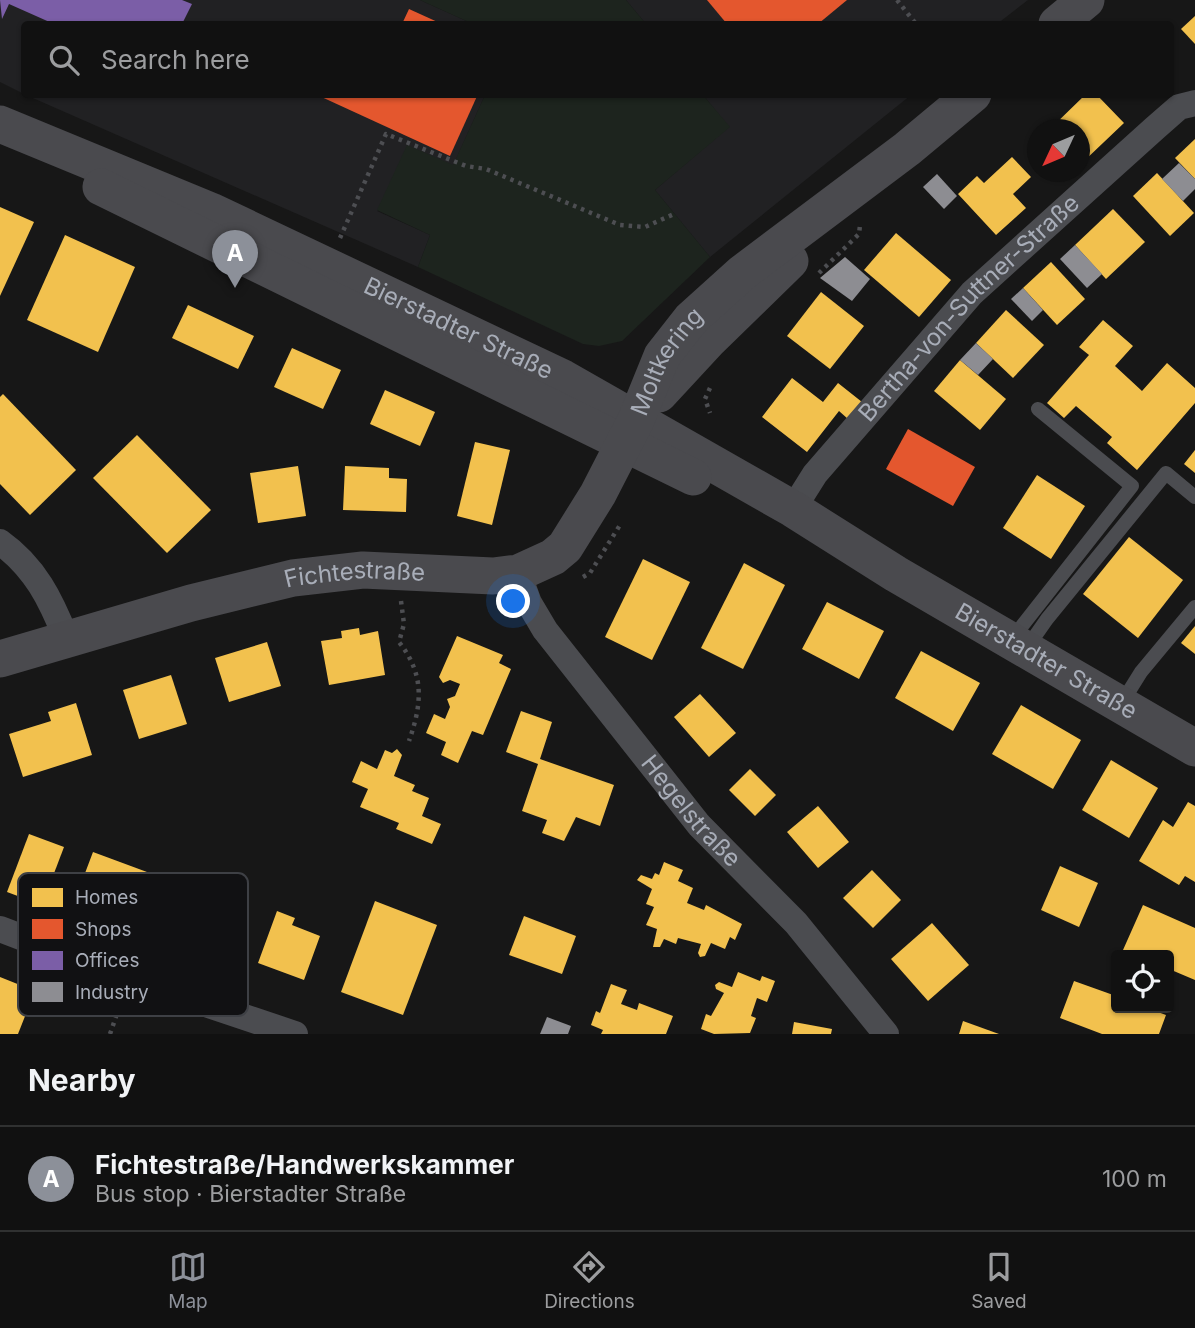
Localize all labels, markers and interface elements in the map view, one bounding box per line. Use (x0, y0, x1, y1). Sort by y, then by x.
search box (21, 21, 1174, 98)
icon: search (45, 41, 83, 79)
text: Search here (101, 44, 250, 75)
north arrow (1027, 119, 1090, 182)
street label: Bertha-von-Suttner-Straße (852, 188, 1085, 427)
pin: A (212, 230, 258, 288)
street label: Bierstadter Straße (359, 271, 558, 385)
street label: Moltkering (624, 301, 708, 420)
street label: Fichtestraße (281, 555, 426, 594)
your location (496, 584, 530, 618)
street label: Bierstadter Straße (950, 597, 1143, 725)
street label: Hegelstraße (635, 749, 747, 873)
legend (18, 873, 248, 1016)
text: Homes (75, 886, 138, 909)
text: Shops (75, 918, 131, 941)
text: Offices (75, 949, 139, 972)
map controls (1111, 950, 1174, 1013)
button: locate (1111, 950, 1174, 1013)
text: Industry (75, 981, 149, 1004)
text: Nearby (28, 1062, 136, 1098)
text: Fichtestraße/Handwerkskammer (95, 1149, 514, 1180)
text: A (42, 1165, 60, 1193)
text: 100 m (1102, 1165, 1167, 1193)
text: Bus stop · Bierstadter Straße (95, 1180, 406, 1208)
tab: Map (168, 1248, 208, 1313)
tab: Directions (544, 1248, 635, 1313)
tab: Saved (971, 1248, 1027, 1313)

